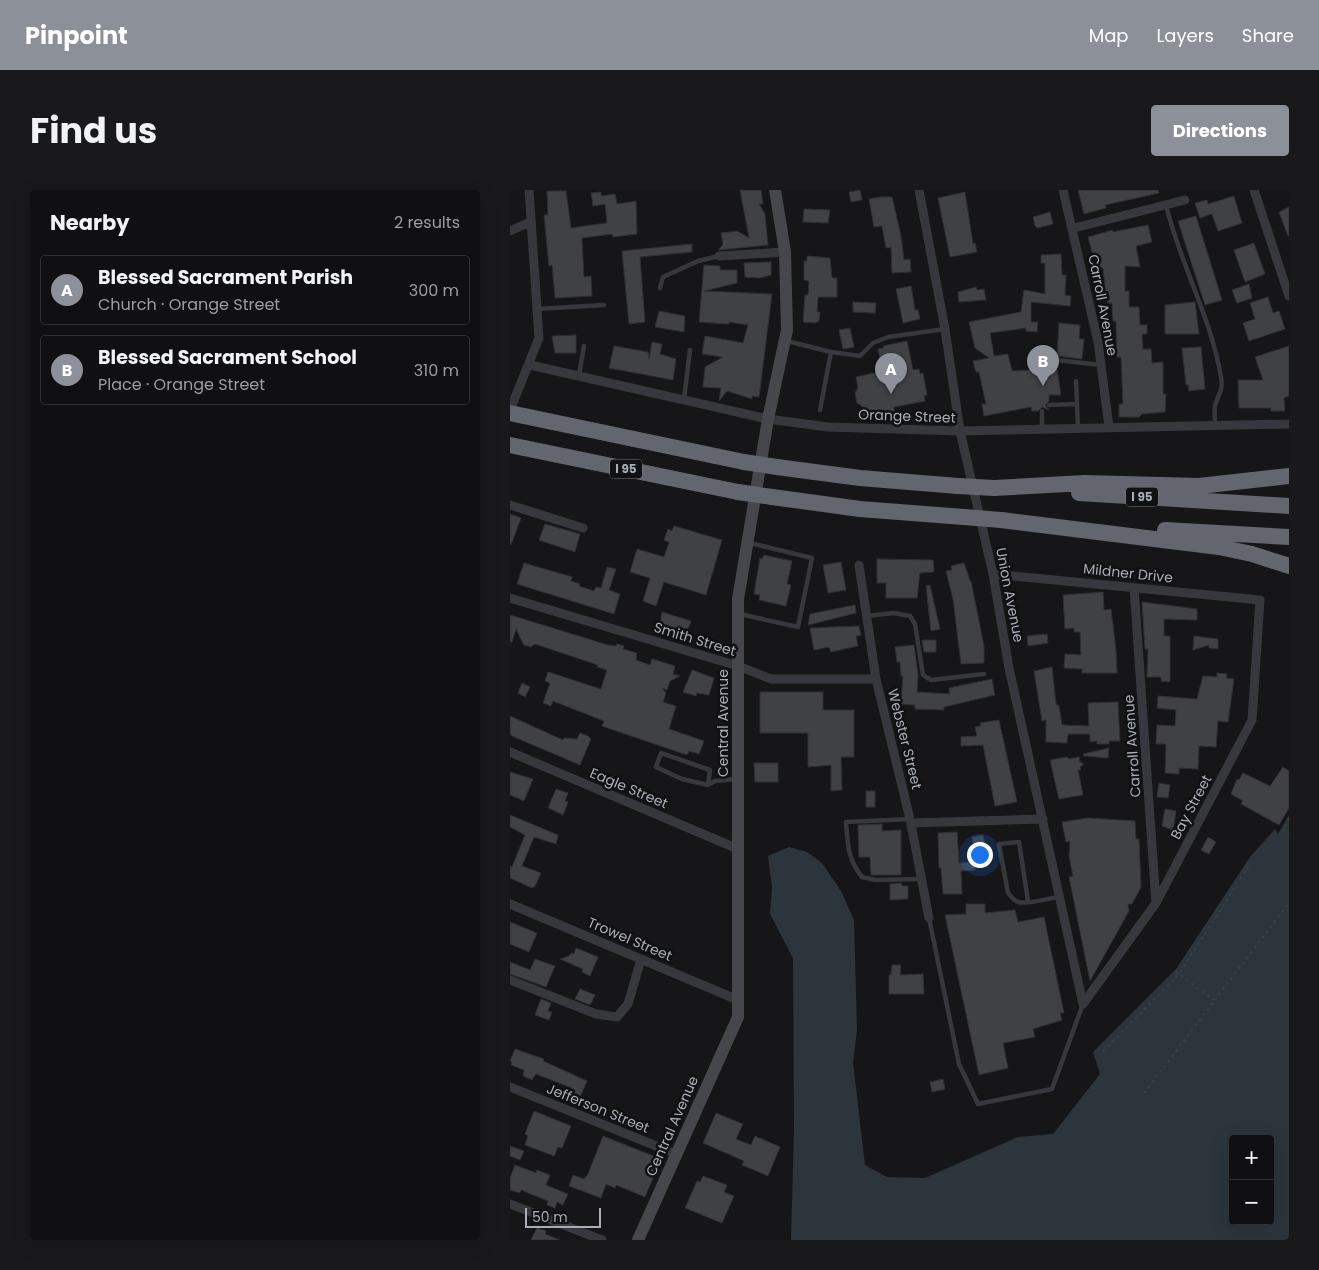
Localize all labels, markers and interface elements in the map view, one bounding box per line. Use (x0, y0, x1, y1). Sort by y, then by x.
text: Pinpoint (25, 19, 128, 52)
text: Map (1089, 23, 1129, 48)
text: Layers (1157, 23, 1214, 48)
text: Share (1242, 23, 1294, 48)
button: Directions (1151, 105, 1289, 156)
text: Find us (30, 106, 157, 155)
text: Nearby (50, 208, 130, 237)
text: 2 results (394, 211, 460, 234)
street label: Carroll Avenue (1083, 253, 1123, 358)
text: Blessed Sacrament Parish (98, 264, 353, 291)
text: A (61, 279, 73, 302)
text: 300 m (409, 279, 459, 302)
text: Church · Orange Street (98, 293, 280, 316)
text: Blessed Sacrament School (98, 344, 357, 371)
pin: B (1027, 345, 1059, 386)
pin: A (875, 353, 907, 394)
text: B (62, 359, 72, 382)
text: 310 m (414, 359, 459, 382)
text: Place · Orange Street (98, 373, 265, 396)
street label: Orange Street (858, 404, 956, 428)
road number: I 95 (610, 460, 642, 478)
road number: I 95 (1126, 488, 1158, 506)
street label: Union Avenue (991, 546, 1029, 644)
street label: Mildner Drive (1082, 558, 1174, 588)
street label: Smith Street (651, 617, 739, 661)
street label: Central Avenue (713, 669, 733, 777)
street label: Webster Street (883, 687, 927, 791)
street label: Carroll Avenue (1118, 694, 1146, 798)
street label: Eagle Street (587, 763, 671, 813)
street label: Bay Street (1166, 771, 1216, 843)
your location (967, 842, 993, 868)
street label: Trowel Street (585, 912, 675, 966)
street label: Central Avenue (641, 1072, 703, 1179)
street label: Jefferson Street (544, 1078, 652, 1138)
map controls (1229, 1135, 1274, 1225)
button: + (1229, 1135, 1274, 1180)
button: − (1229, 1180, 1274, 1225)
scale bar (525, 1205, 601, 1228)
text: 50 m (532, 1207, 568, 1227)

